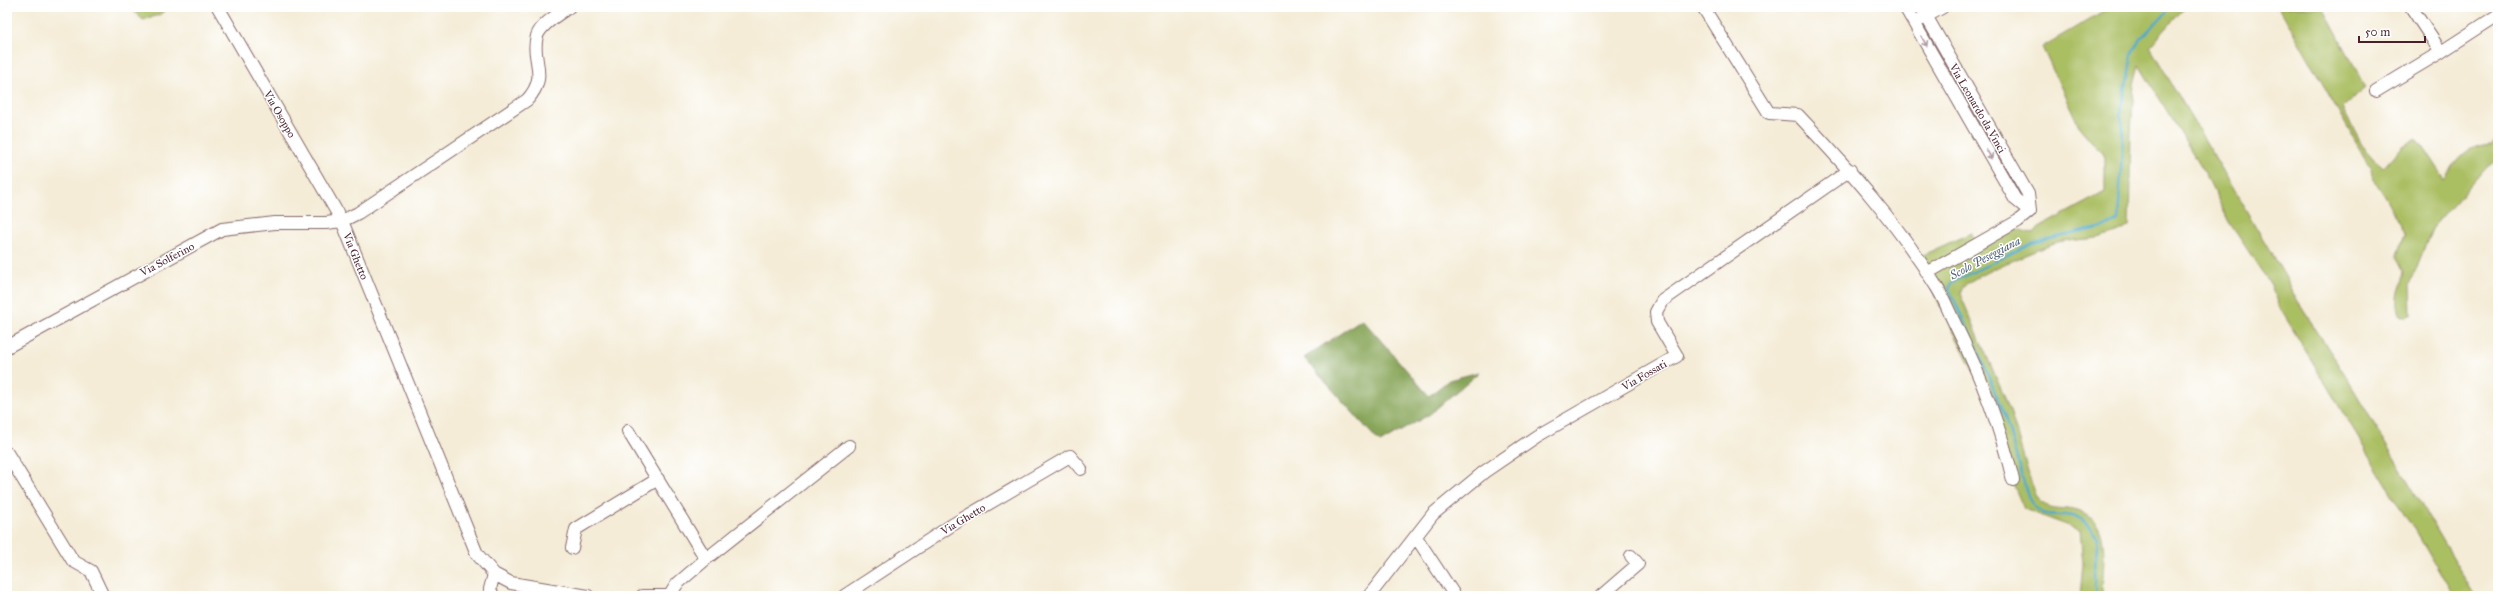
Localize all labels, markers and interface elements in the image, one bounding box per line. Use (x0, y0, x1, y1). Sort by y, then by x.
scale bar (2359, 18, 2425, 44)
text: 50 m (2365, 25, 2390, 39)
one-way arrow (1920, 35, 1928, 47)
street label: Via Leonardo da Vinci (1946, 60, 2008, 155)
street label: Via Osoppo (260, 87, 298, 140)
one-way arrow (1985, 147, 1993, 159)
street label: Via Ghetto (340, 230, 371, 282)
water label: Scolo Peseggiana (1947, 233, 2023, 283)
street label: Via Solferino (137, 240, 197, 280)
street label: Via Fossati (1619, 357, 1669, 394)
street label: Via Ghetto (938, 501, 988, 538)

